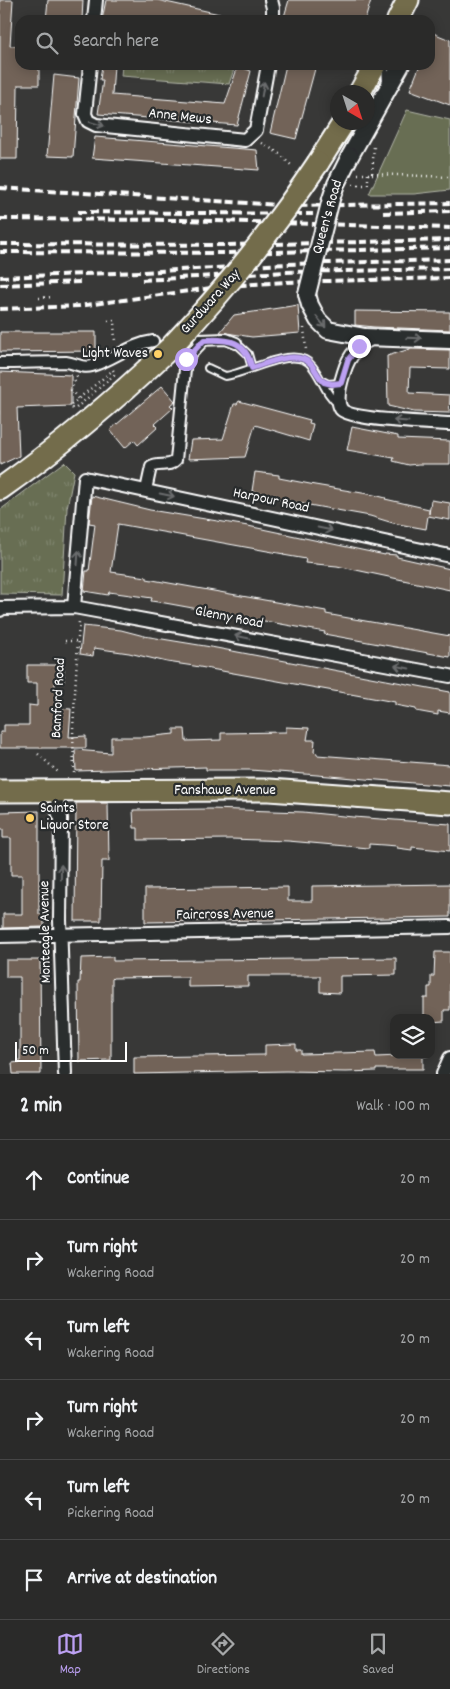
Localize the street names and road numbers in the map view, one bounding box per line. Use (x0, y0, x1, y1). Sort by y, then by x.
street label: Anne Mews (147, 103, 213, 131)
street label: Queen's Road (307, 177, 349, 257)
street label: Gurdwara Way (176, 264, 247, 339)
street label: Harpour Road (231, 482, 311, 520)
street label: Glenny Road (193, 601, 265, 635)
street label: Bamford Road (46, 657, 72, 739)
street label: Fanshawe Avenue (174, 780, 276, 802)
street label: Monteagle Avenue (34, 880, 58, 984)
street label: Faircross Avenue (176, 903, 274, 927)

